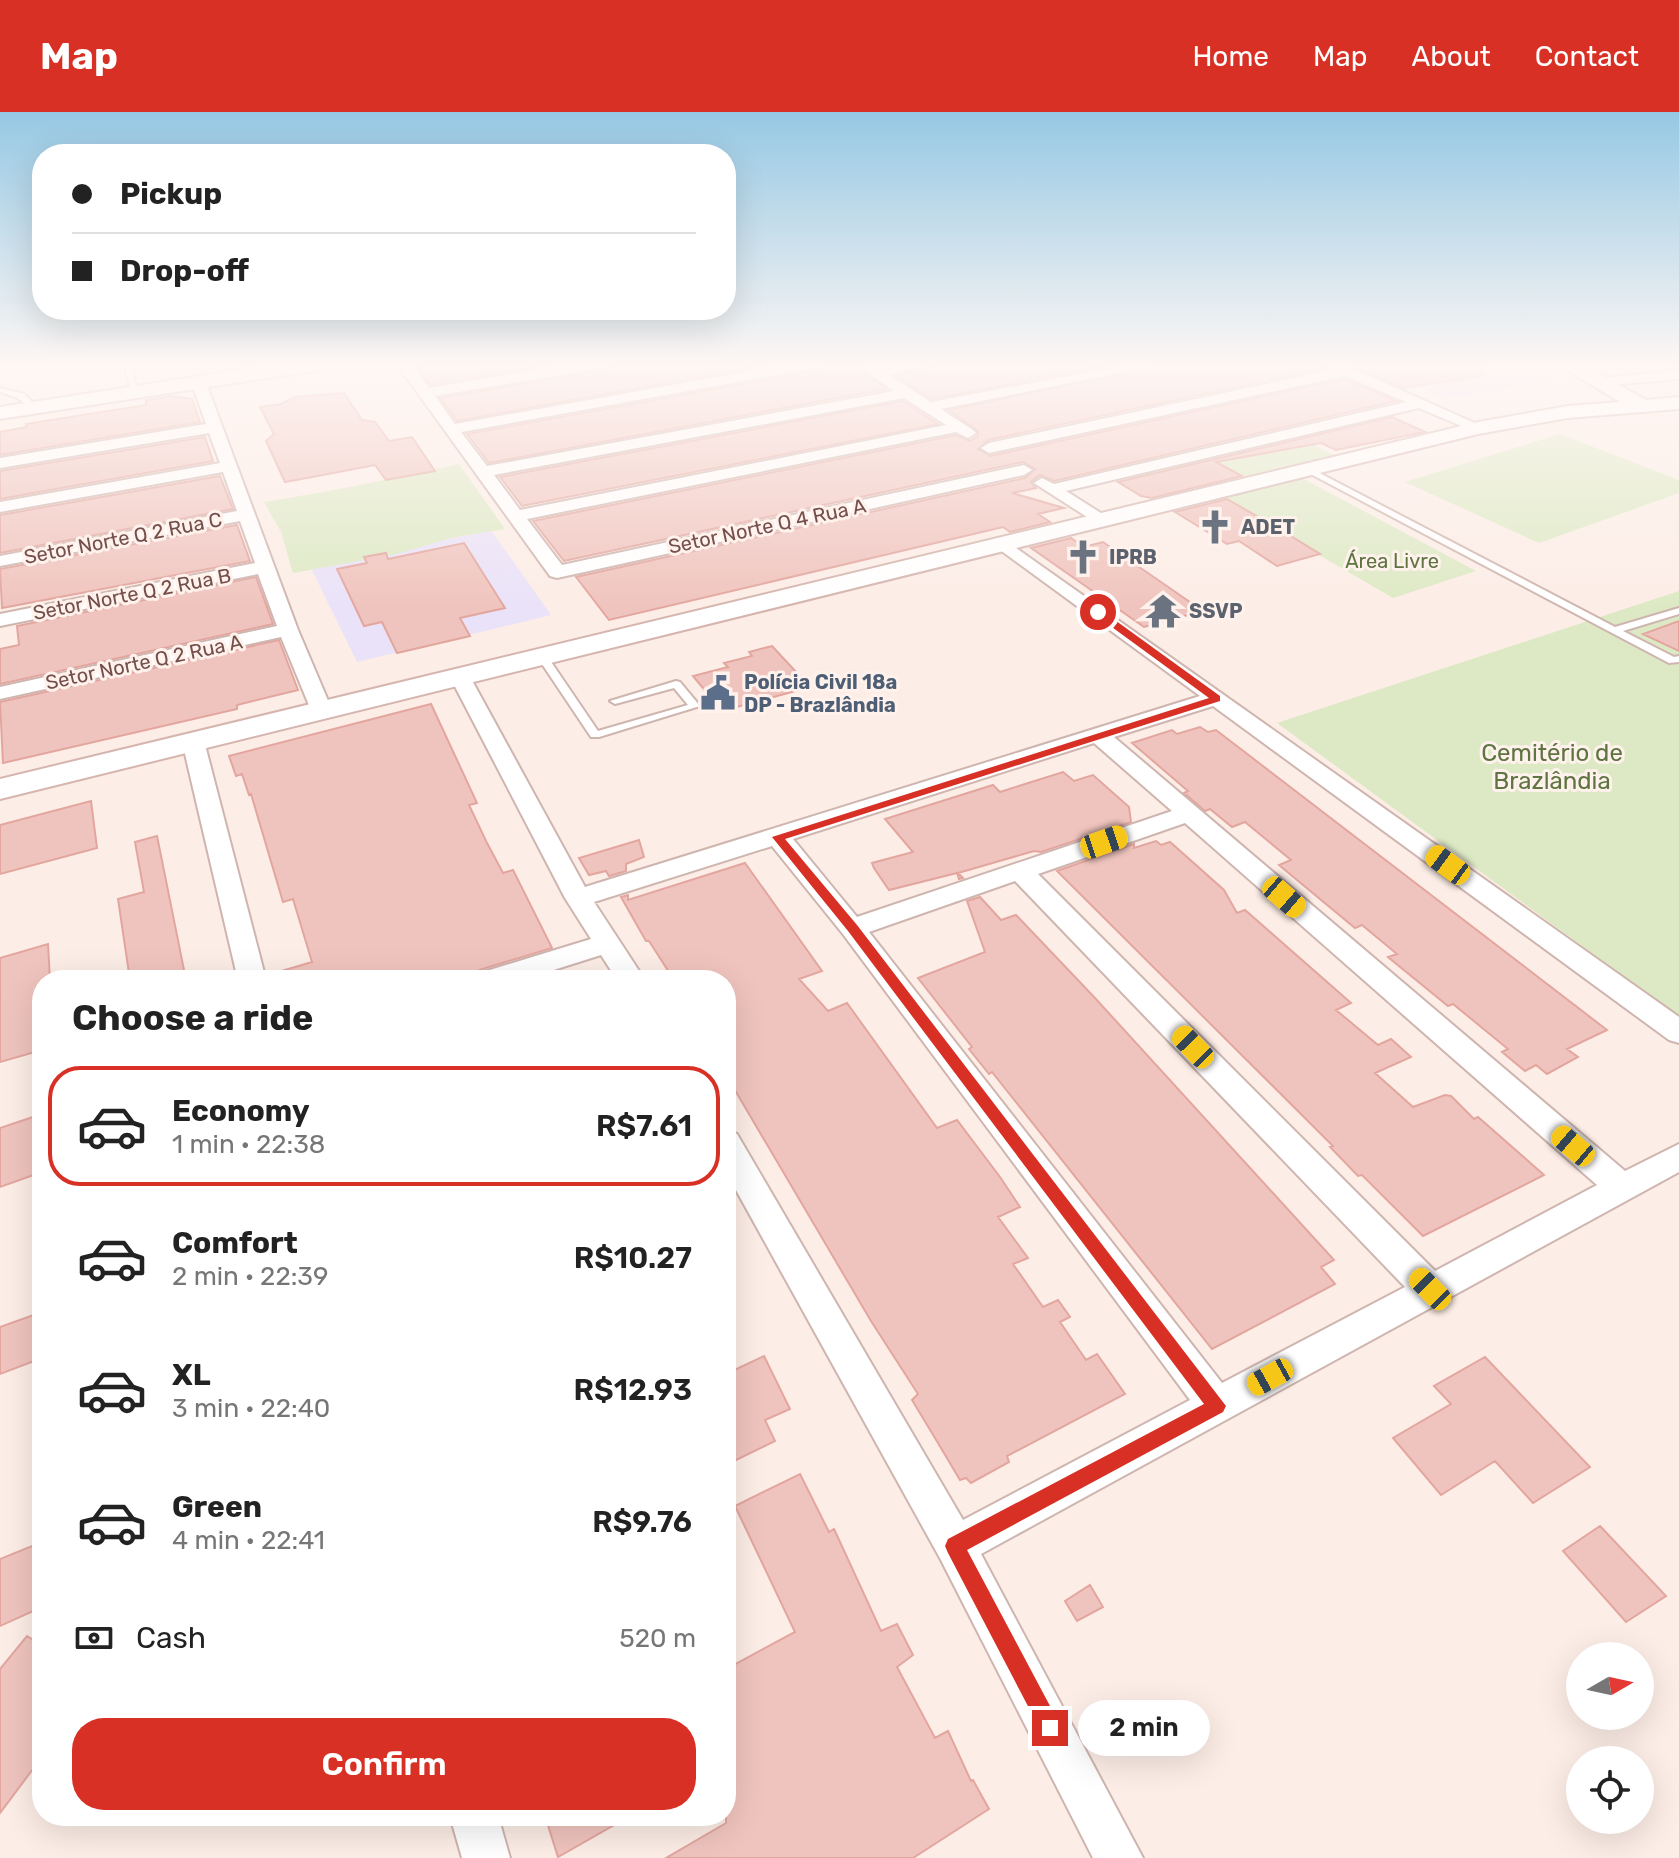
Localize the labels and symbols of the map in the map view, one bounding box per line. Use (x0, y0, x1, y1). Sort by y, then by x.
street label: Setor Norte Q 4 Rua A (666, 493, 868, 559)
street label: Setor Norte Q 2 Rua C (22, 507, 224, 569)
church icon: ADET (1196, 508, 1234, 546)
place label: ADET (1241, 515, 1295, 539)
church icon: IPRB (1064, 538, 1102, 576)
place label: IPRB (1109, 545, 1157, 569)
park label: Área Livre (1345, 549, 1439, 573)
street label: Setor Norte Q 2 Rua B (31, 563, 233, 625)
temple icon: SSVP (1144, 592, 1182, 630)
route start (1080, 594, 1116, 630)
place label: SSVP (1189, 599, 1242, 623)
street label: Setor Norte Q 2 Rua A (43, 629, 245, 695)
place label: Polícia Civil 18a DP - Brazlândia (744, 670, 897, 717)
public building icon: Polícia Civil 18a DP - Brazlândia (699, 674, 737, 712)
park label: Cemitério de Brazlândia (1481, 739, 1623, 795)
car (1077, 823, 1131, 861)
car (1422, 841, 1474, 889)
car (1258, 872, 1310, 922)
car (1168, 1021, 1218, 1073)
car (1547, 1121, 1599, 1171)
car (1405, 1264, 1455, 1314)
car (1243, 1355, 1297, 1399)
north arrow (1566, 1642, 1654, 1730)
callout: 2 min (1078, 1700, 1210, 1756)
route end (1032, 1710, 1068, 1746)

